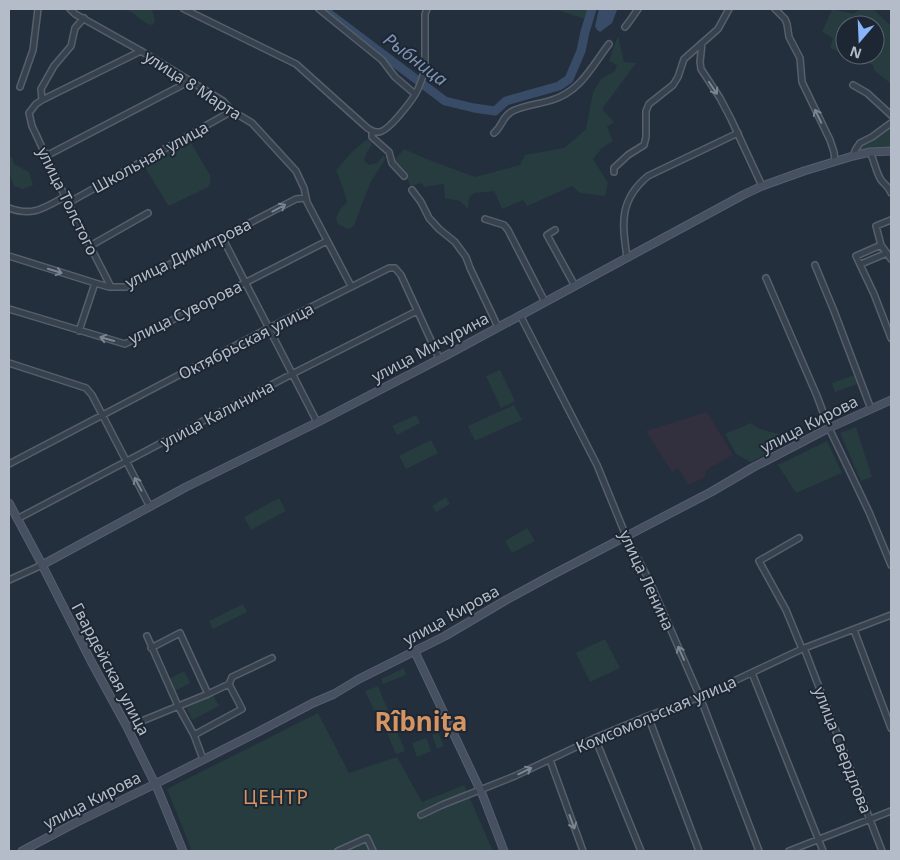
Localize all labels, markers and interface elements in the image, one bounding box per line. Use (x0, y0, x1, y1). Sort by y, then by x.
north arrow (835, 15, 885, 65)
water label: Рыбница (379, 27, 453, 91)
text: N (847, 42, 864, 64)
street label: улица 8 Марта (140, 45, 246, 125)
one-way arrow (708, 81, 718, 95)
one-way arrow (813, 109, 822, 124)
street label: Школьная улица (88, 116, 212, 198)
street label: улица Толстого (32, 143, 104, 259)
one-way arrow (271, 203, 286, 212)
street label: улица Димитрова (121, 213, 255, 293)
one-way arrow (47, 266, 63, 276)
street label: улица Суворова (125, 275, 245, 349)
street label: Октябрьская улица (175, 297, 317, 385)
street label: улица Мичурина (367, 307, 493, 387)
one-way arrow (99, 333, 115, 343)
street label: улица Калинина (156, 375, 278, 453)
street label: улица Кирова (757, 390, 861, 458)
one-way arrow (133, 477, 142, 492)
street label: улица Ленина (614, 526, 680, 634)
street label: улица Кирова (399, 580, 503, 650)
street label: Гвардейская улица (67, 599, 155, 739)
one-way arrow (675, 646, 685, 661)
street label: Комсомольская улица (572, 670, 740, 758)
street label: улица Свердлова (809, 683, 877, 817)
district label: Rîbnița (375, 703, 467, 739)
street label: улица Кирова (40, 766, 144, 834)
one-way arrow (517, 766, 532, 775)
district label: ЦЕНТР (243, 784, 309, 810)
one-way arrow (568, 814, 577, 829)

